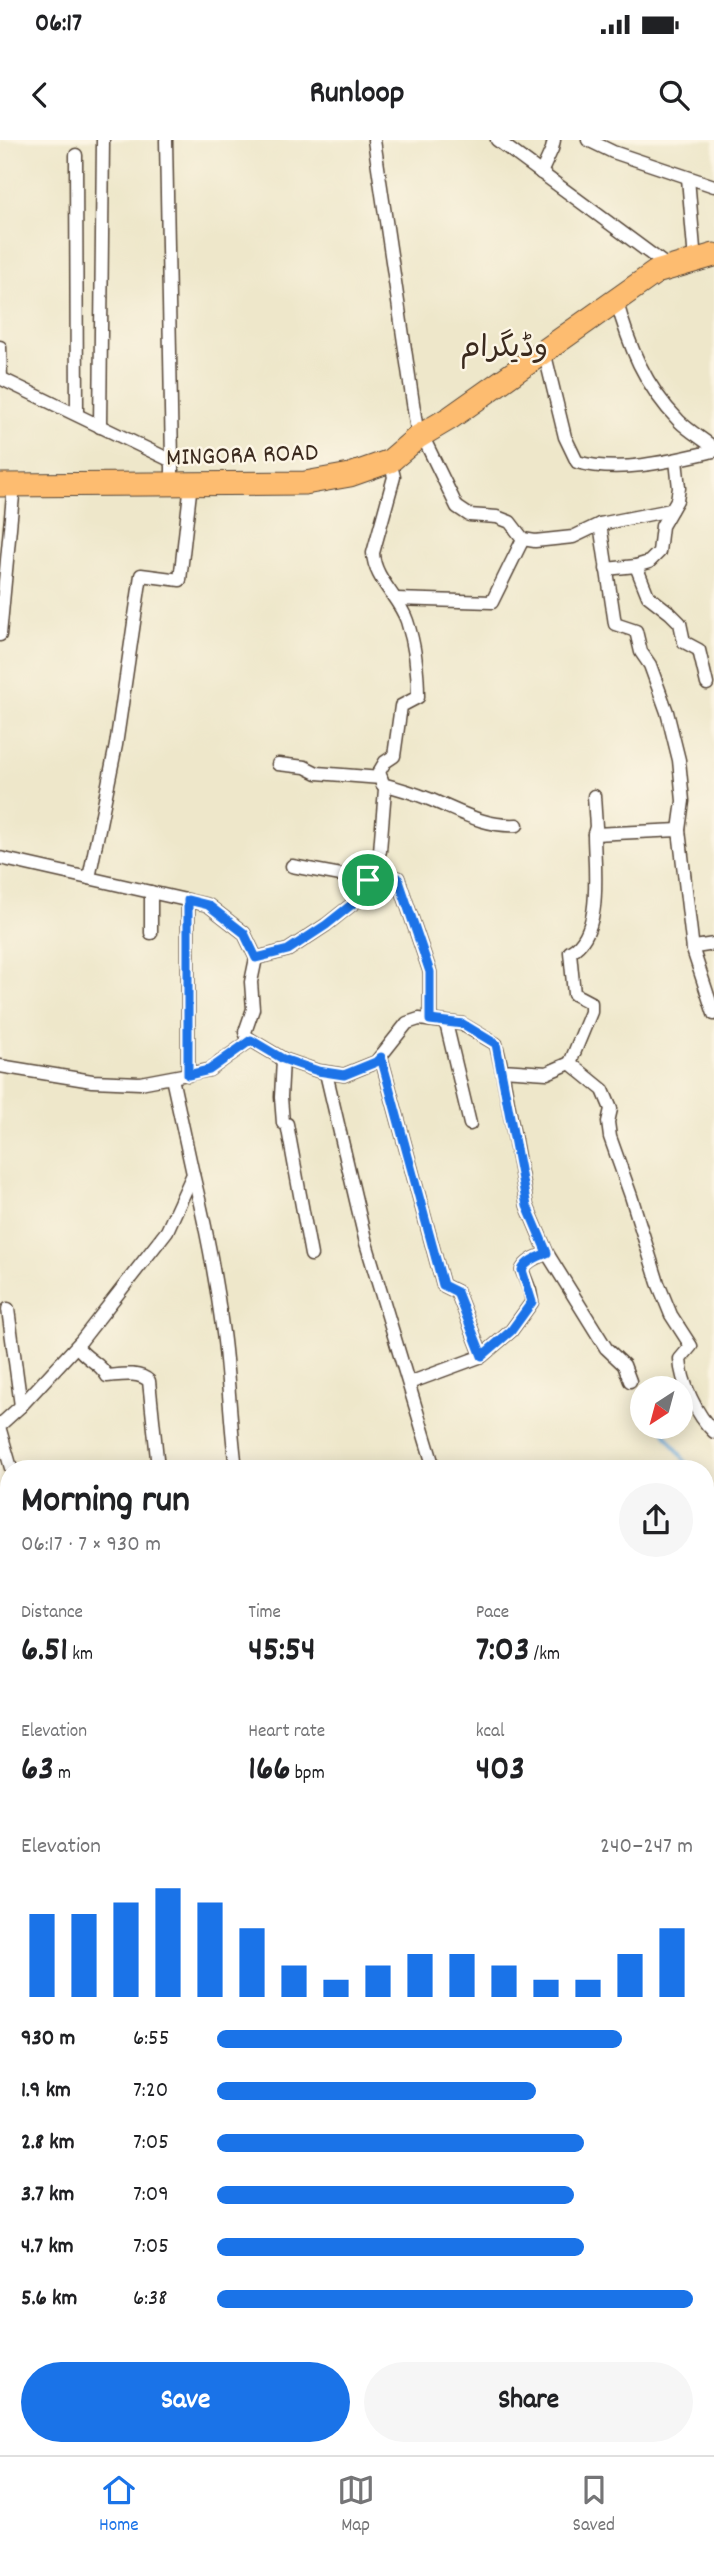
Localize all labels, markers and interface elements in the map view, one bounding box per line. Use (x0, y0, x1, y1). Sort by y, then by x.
text: 06:17 (35, 6, 82, 43)
text: Runloop (309, 72, 405, 118)
icon: back (21, 76, 59, 114)
icon: search (655, 76, 693, 114)
district label: وڈیگرام (460, 329, 548, 372)
street label: MINGORA ROAD (165, 435, 319, 478)
pin (338, 850, 398, 910)
icon: arrive (349, 861, 387, 899)
north arrow (630, 1376, 693, 1438)
map controls (630, 1376, 693, 1439)
text: Morning run (21, 1475, 190, 1530)
button: share (619, 1483, 693, 1557)
text: 06:17 · 7 × 930 m (21, 1529, 161, 1562)
text: Distance (21, 1600, 83, 1627)
text: Time (248, 1600, 281, 1627)
text: Pace (476, 1600, 509, 1627)
text: 6.51 (21, 1627, 68, 1677)
text: 45:54 (248, 1627, 316, 1677)
text: 7:03 (476, 1627, 530, 1677)
text: km (68, 1642, 93, 1669)
text: /km (530, 1642, 560, 1669)
text: Elevation (21, 1719, 87, 1746)
text: Heart rate (248, 1719, 325, 1746)
text: kcal (476, 1719, 505, 1746)
text: 63 (21, 1746, 54, 1796)
text: 166 (248, 1746, 290, 1796)
text: 403 (476, 1746, 525, 1796)
text: m (54, 1761, 71, 1788)
text: bpm (290, 1761, 325, 1788)
text: Elevation (21, 1831, 101, 1864)
text: 240–247 m (600, 1831, 693, 1864)
text: 930 m (21, 2023, 75, 2056)
text: 6:55 (133, 2023, 169, 2056)
text: 1.9 km (21, 2075, 71, 2108)
text: 7:20 (133, 2075, 168, 2108)
text: 2.8 km (21, 2127, 75, 2160)
text: 7:05 (133, 2127, 169, 2160)
text: 3.7 km (21, 2179, 74, 2212)
text: 7:09 (133, 2179, 169, 2212)
text: 4.7 km (21, 2231, 74, 2264)
text: 7:05 (133, 2231, 169, 2264)
text: 5.6 km (21, 2283, 77, 2316)
text: 6:38 (133, 2283, 168, 2316)
button: Save (21, 2362, 350, 2442)
button: Share (364, 2362, 693, 2442)
tab: Home (99, 2471, 139, 2540)
tab: Map (337, 2471, 375, 2540)
tab: Saved (573, 2471, 615, 2540)

